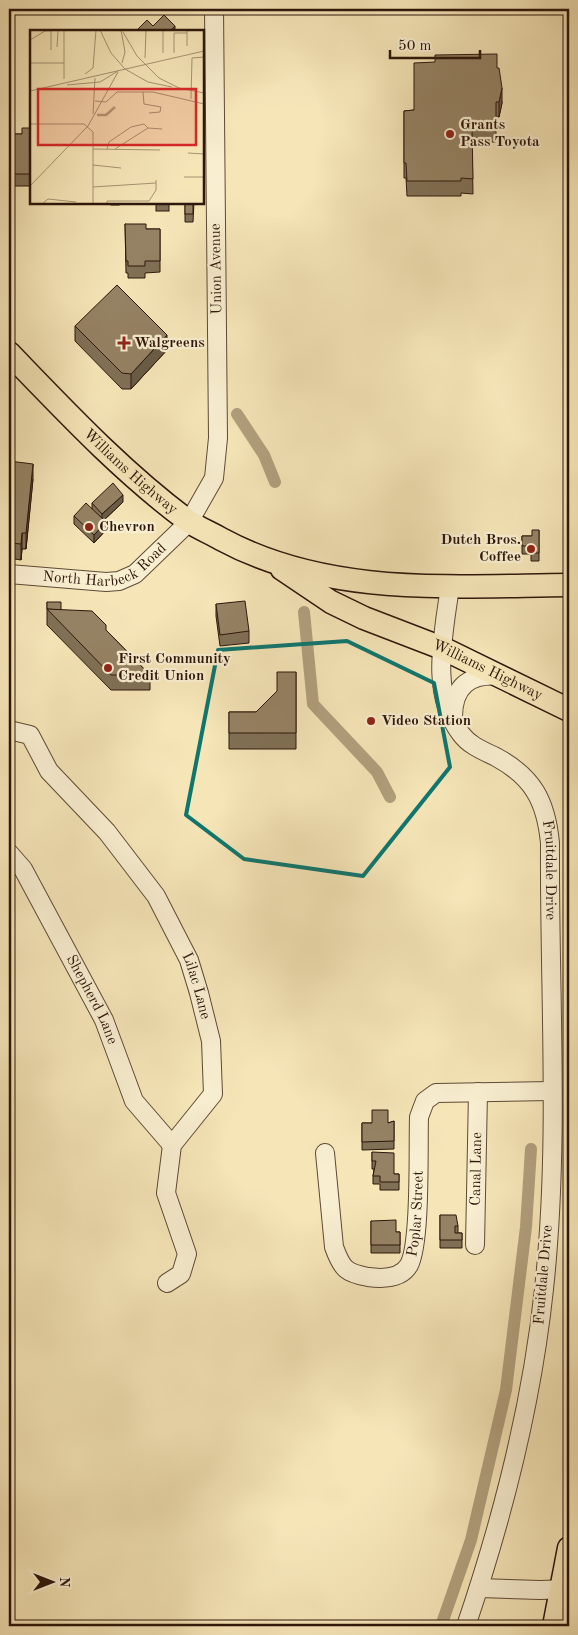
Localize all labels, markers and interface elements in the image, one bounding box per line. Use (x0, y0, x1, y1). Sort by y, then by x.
scale bar (390, 28, 480, 60)
inset map (30, 30, 204, 204)
text: 50 m (398, 39, 432, 54)
place label: Grants Pass Toyota (460, 118, 540, 150)
marker: Grants Pass Toyota (444, 128, 456, 140)
street label: Union Avenue (209, 223, 225, 315)
place label: Walgreens (134, 336, 205, 351)
marker: Walgreens (118, 337, 130, 349)
street label: Williams Highway (81, 426, 180, 517)
place label: Chevron (99, 520, 155, 535)
marker: Chevron (83, 521, 95, 533)
place label: Dutch Bros. Coffee (441, 533, 521, 565)
street label: North Harbeck Road (42, 540, 170, 590)
marker: Dutch Bros. Coffee (525, 543, 537, 555)
street label: Williams Highway (431, 638, 545, 703)
place label: First Community Credit Union (118, 652, 231, 684)
marker: First Community Credit Union (102, 662, 114, 674)
place label: Video Station (381, 714, 471, 729)
marker: Video Station (365, 715, 377, 727)
street label: Fruitdale Drive (539, 819, 558, 920)
street label: Lilac Lane (179, 950, 213, 1021)
street label: Shepherd Lane (63, 952, 120, 1046)
street label: Canal Lane (468, 1132, 485, 1206)
street label: Poplar Street (405, 1170, 426, 1258)
street label: Fruitdale Drive (532, 1224, 556, 1325)
north arrow (28, 1558, 78, 1608)
text: N (57, 1577, 71, 1588)

